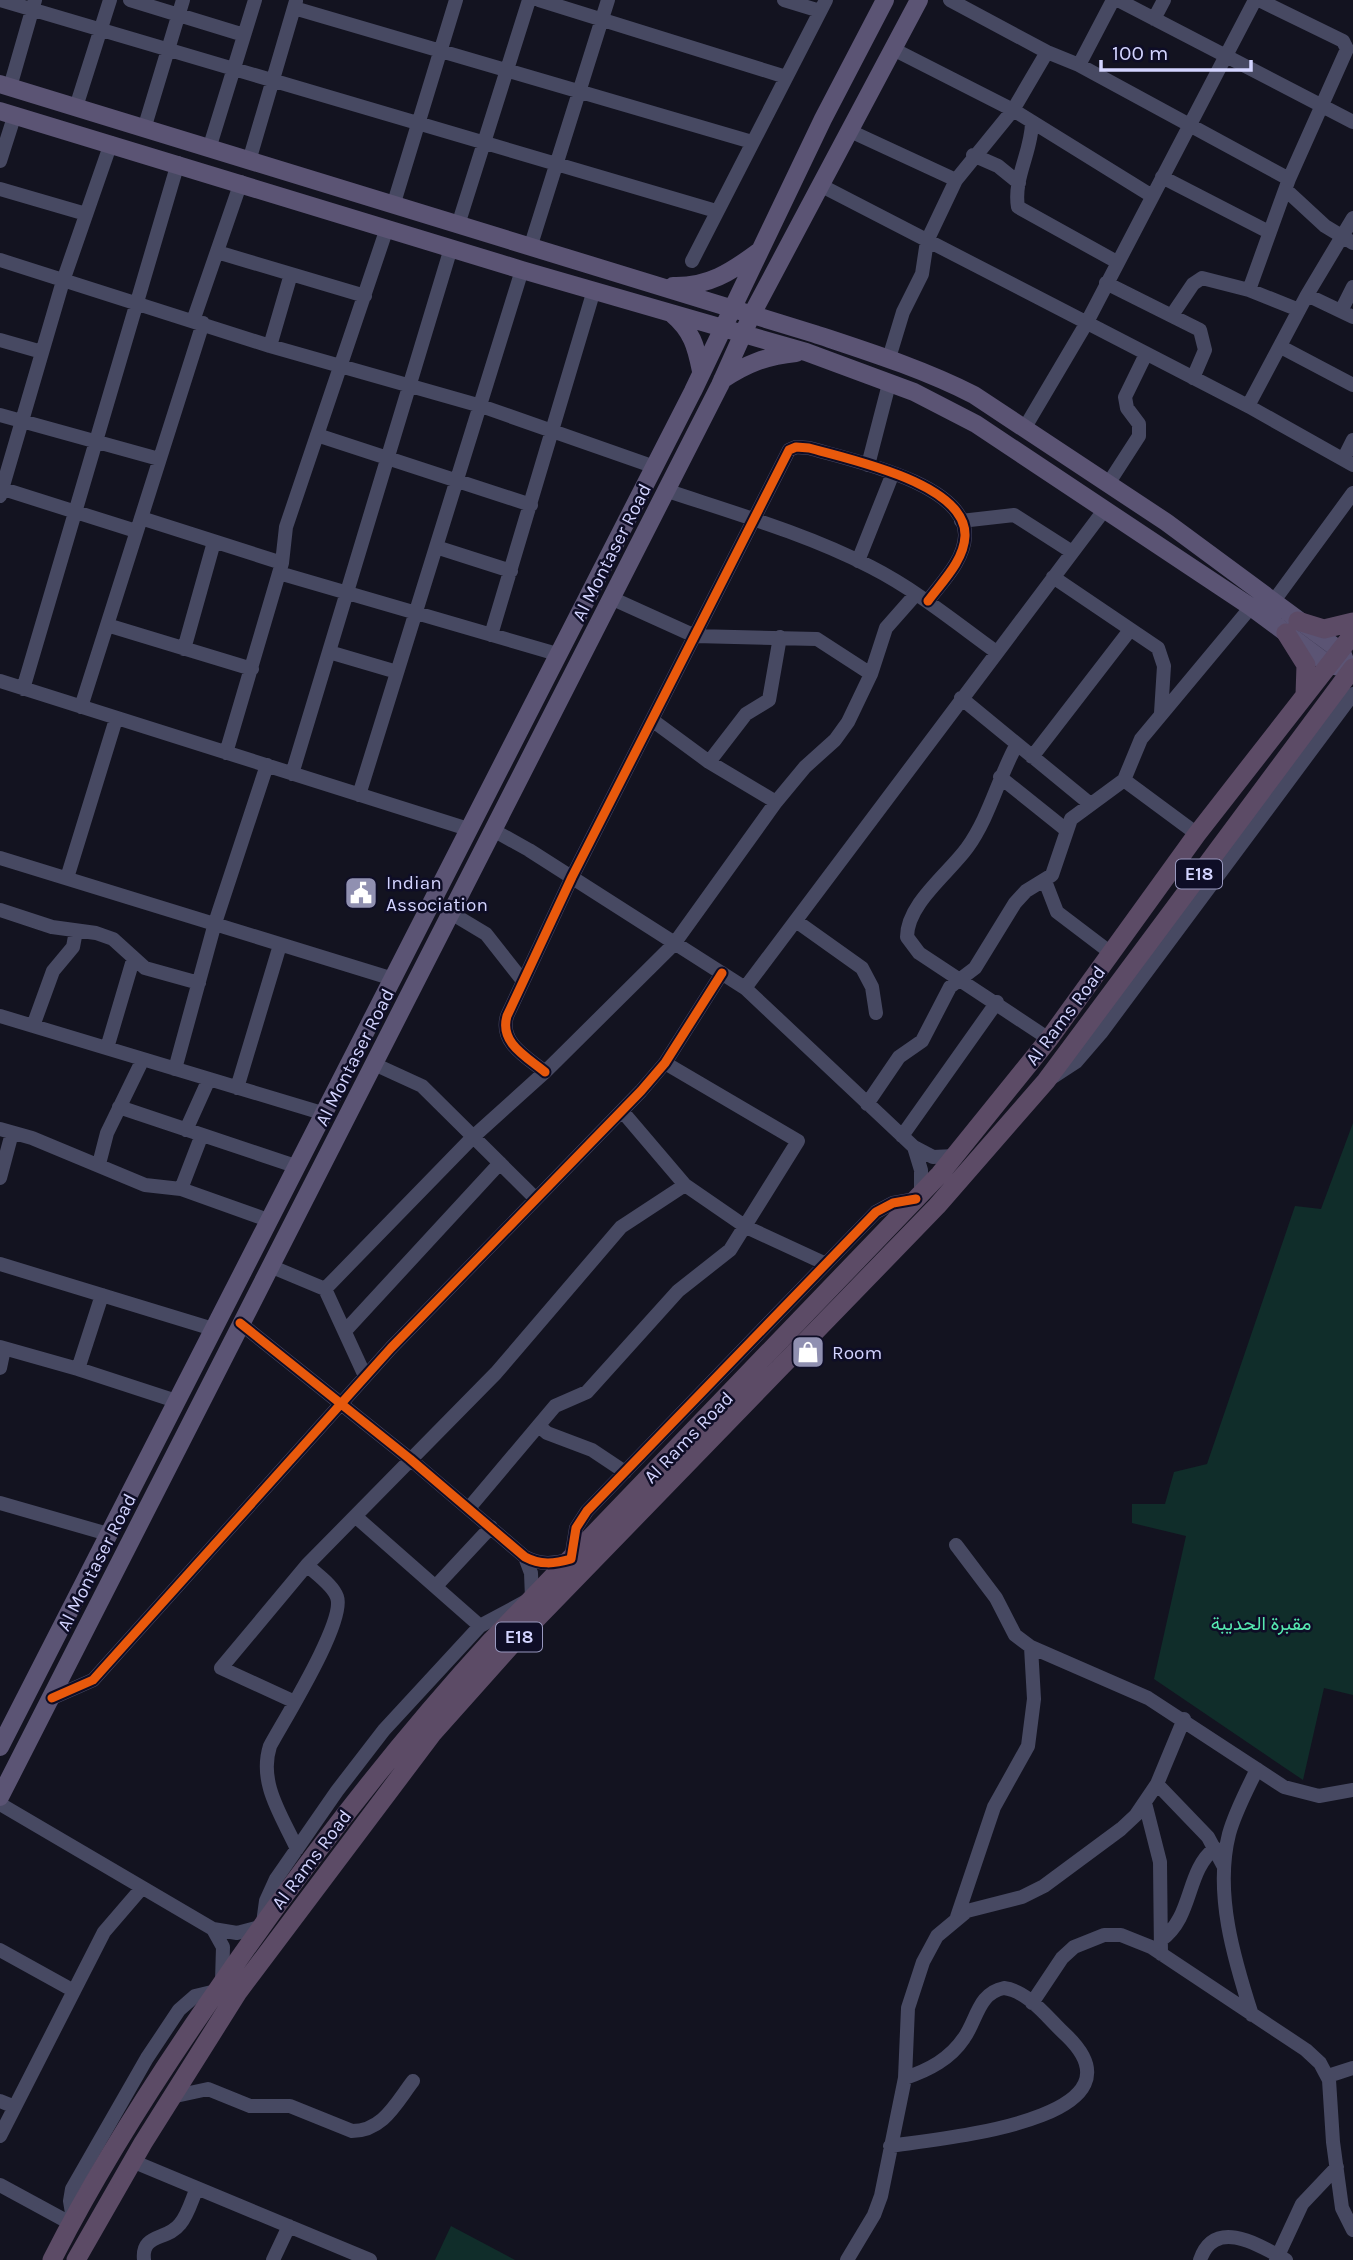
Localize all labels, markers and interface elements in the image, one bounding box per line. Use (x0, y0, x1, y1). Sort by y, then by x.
scale bar (1101, 28, 1252, 72)
text: 100 m (1112, 41, 1169, 65)
street label: Al Montaser Road (568, 480, 656, 625)
road number: E18 (1176, 860, 1222, 888)
place label: Indian Association (386, 872, 488, 916)
public building icon: Indian Association (342, 874, 380, 912)
street label: Al Rams Road (1021, 962, 1110, 1070)
street label: Al Montaser Road (311, 985, 399, 1130)
shop icon: Room (789, 1333, 827, 1371)
place label: Room (832, 1342, 882, 1364)
street label: Al Rams Road (640, 1387, 738, 1488)
street label: Al Montaser Road (53, 1490, 141, 1635)
park label: مقبرة الحديبة (1211, 1613, 1311, 1635)
road number: E18 (496, 1622, 542, 1652)
street label: Al Rams Road (267, 1806, 356, 1914)

